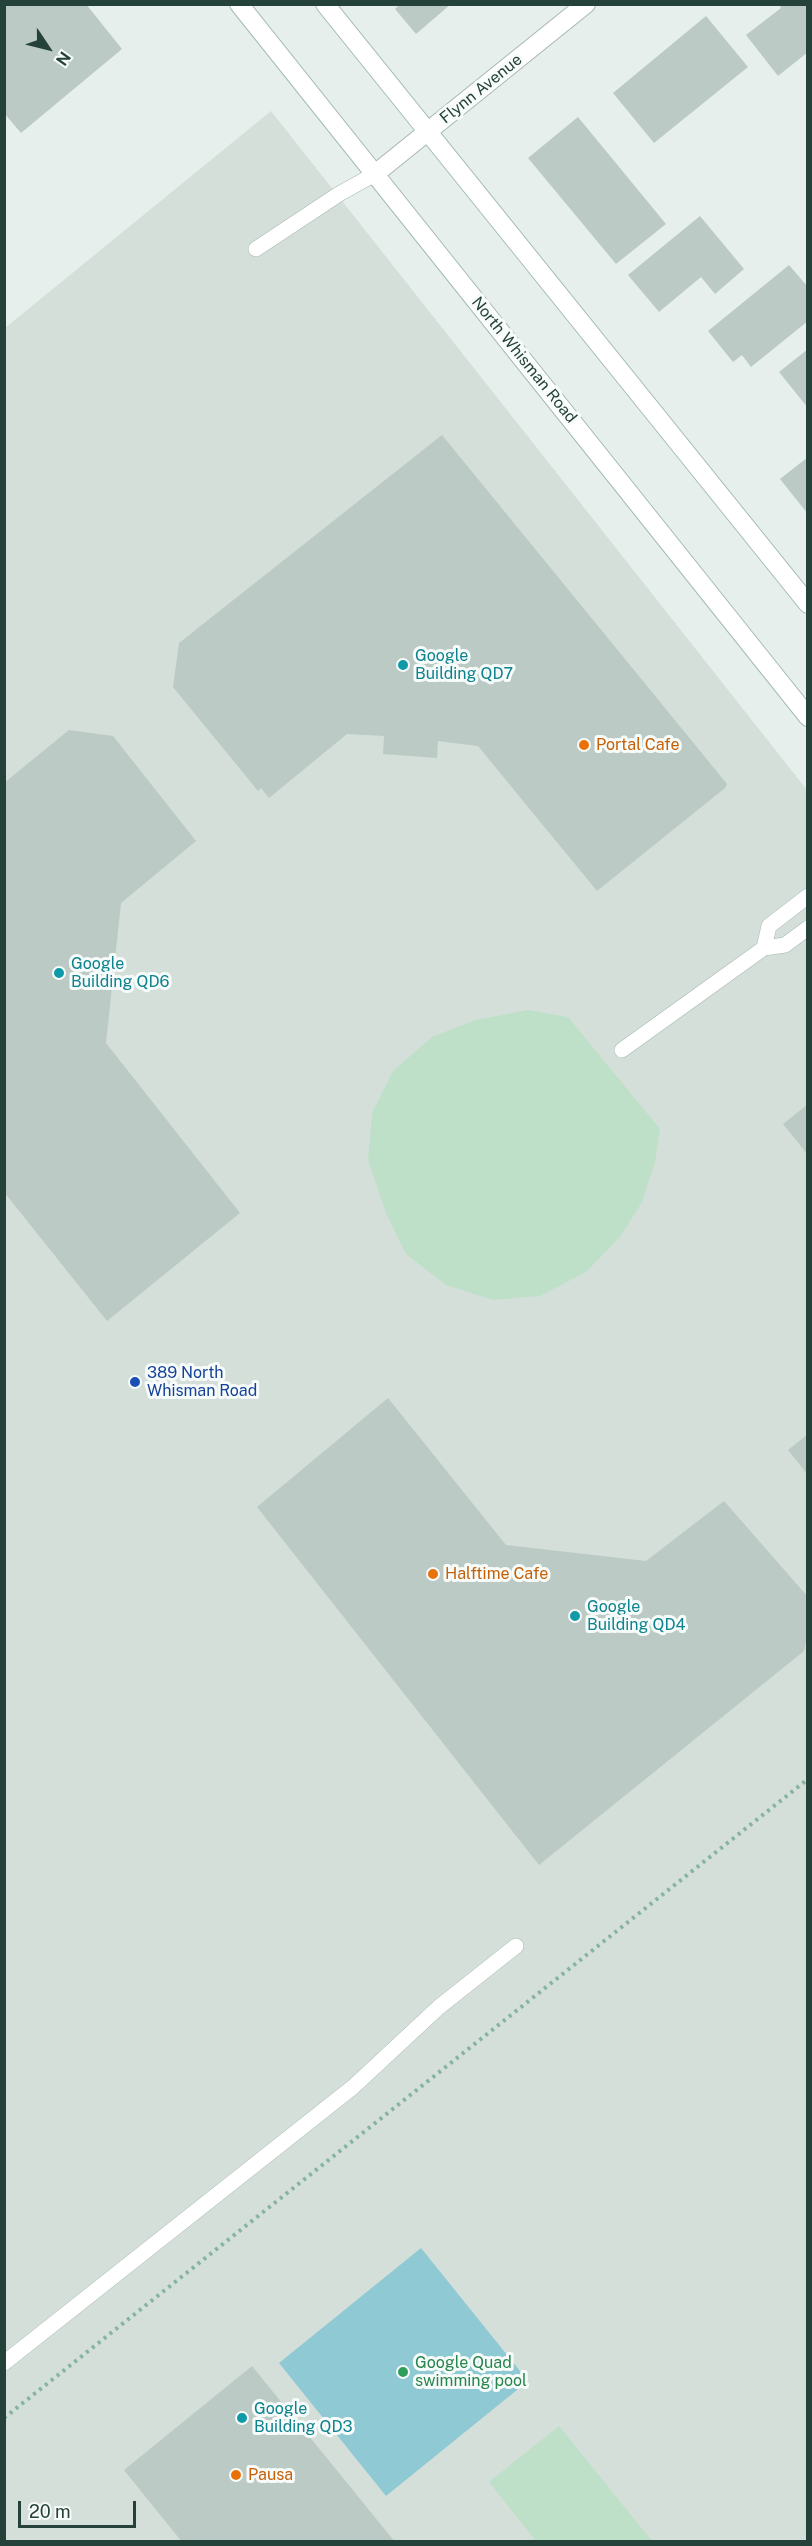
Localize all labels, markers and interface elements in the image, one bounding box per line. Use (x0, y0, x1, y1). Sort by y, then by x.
north arrow (18, 18, 78, 78)
text: N (52, 48, 75, 69)
street label: Flynn Avenue (436, 50, 526, 128)
street label: North Whisman Road (467, 293, 581, 427)
place label: Google Building QD7 (415, 646, 513, 684)
marker: Google Building QD7 (396, 658, 410, 672)
place label: Portal Cafe (596, 735, 680, 755)
marker: Portal Cafe (577, 738, 591, 752)
place label: Google Building QD6 (71, 954, 169, 992)
marker: Google Building QD6 (52, 966, 66, 980)
place label: 389 North Whisman Road (147, 1363, 257, 1401)
marker: 389 North Whisman Road (128, 1375, 142, 1389)
place label: Halftime Cafe (445, 1564, 548, 1584)
marker: Halftime Cafe (426, 1567, 440, 1581)
place label: Google Building QD4 (587, 1597, 686, 1635)
marker: Google Building QD4 (568, 1609, 582, 1623)
place label: Google Quad swimming pool (415, 2353, 527, 2391)
marker: Google Quad swimming pool (396, 2365, 410, 2379)
place label: Google Building QD3 (254, 2399, 353, 2437)
marker: Google Building QD3 (235, 2411, 249, 2425)
place label: Pausa (248, 2465, 293, 2485)
marker: Pausa (229, 2468, 243, 2482)
scale bar (21, 2489, 140, 2527)
text: 20 m (29, 2501, 71, 2522)

